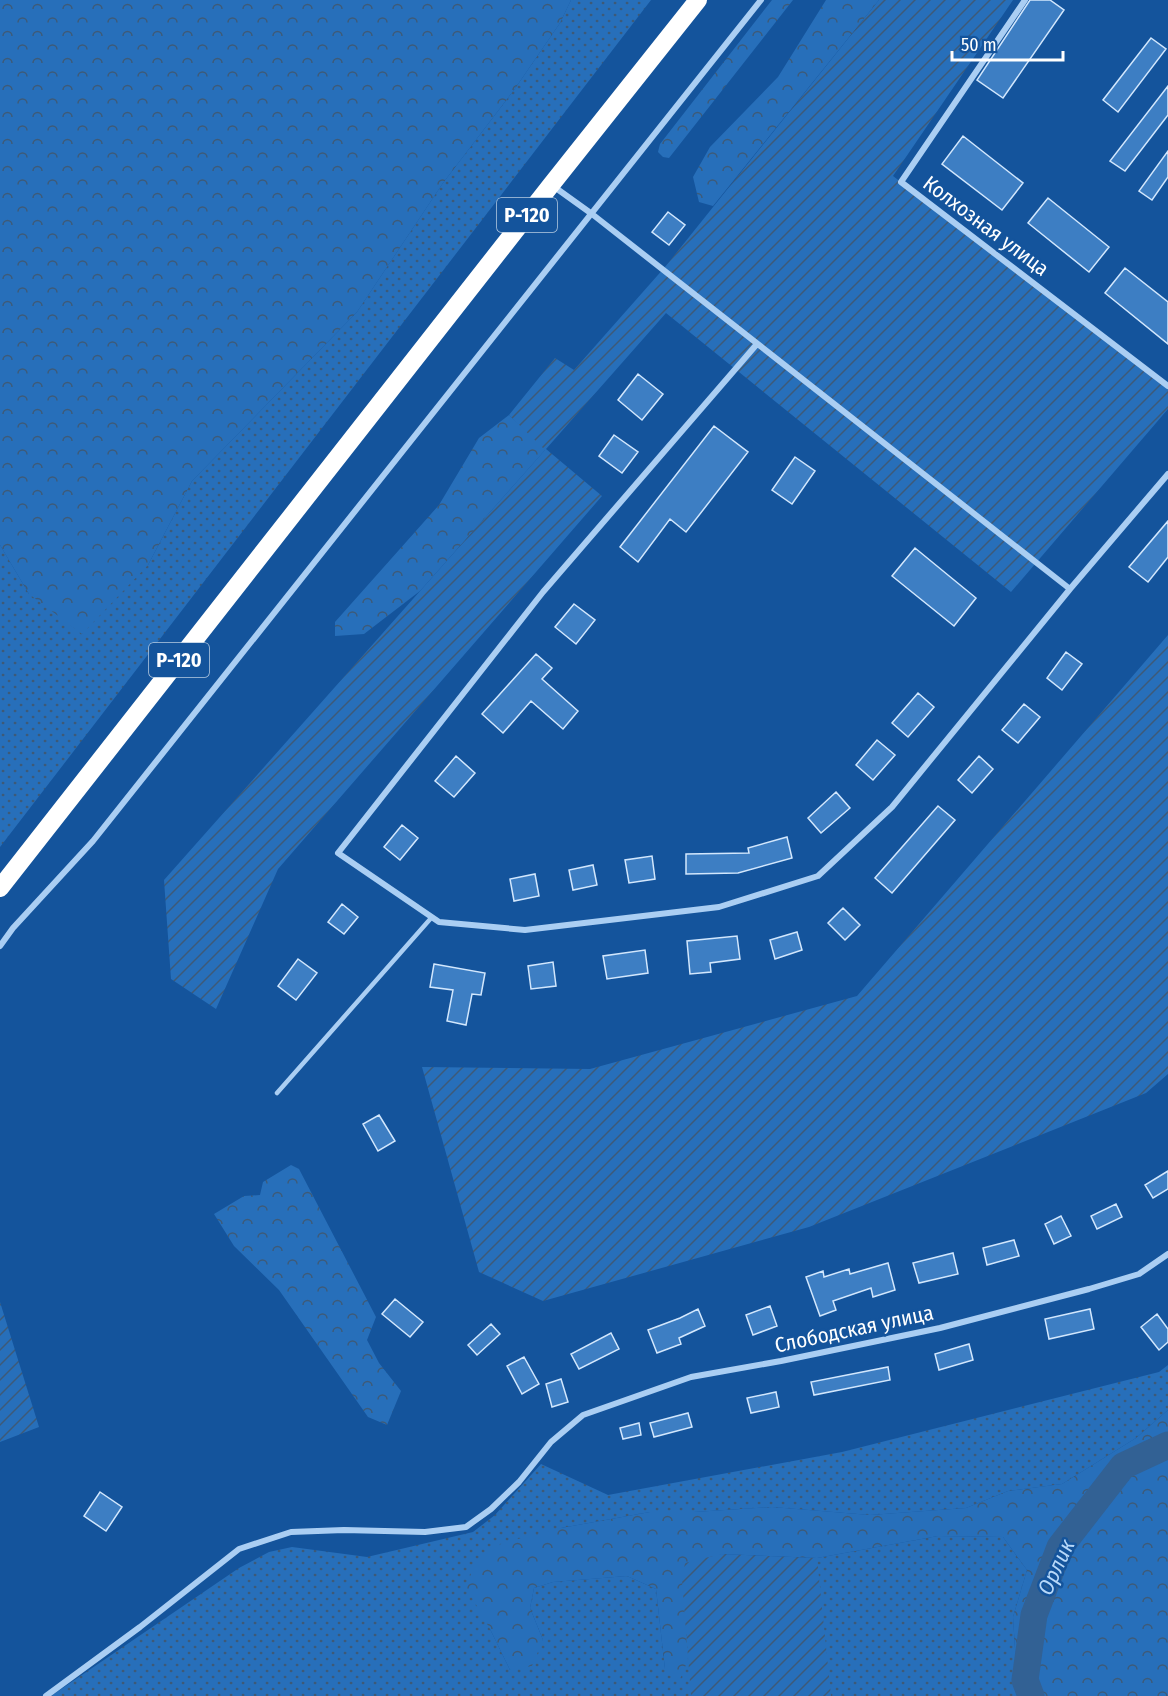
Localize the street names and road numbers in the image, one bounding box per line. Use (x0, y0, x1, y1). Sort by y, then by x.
street label: Колхозная улица (918, 170, 1054, 282)
road number: Р-120 (497, 198, 557, 232)
road number: Р-120 (149, 643, 209, 677)
street label: Слободская улица (772, 1299, 936, 1359)

